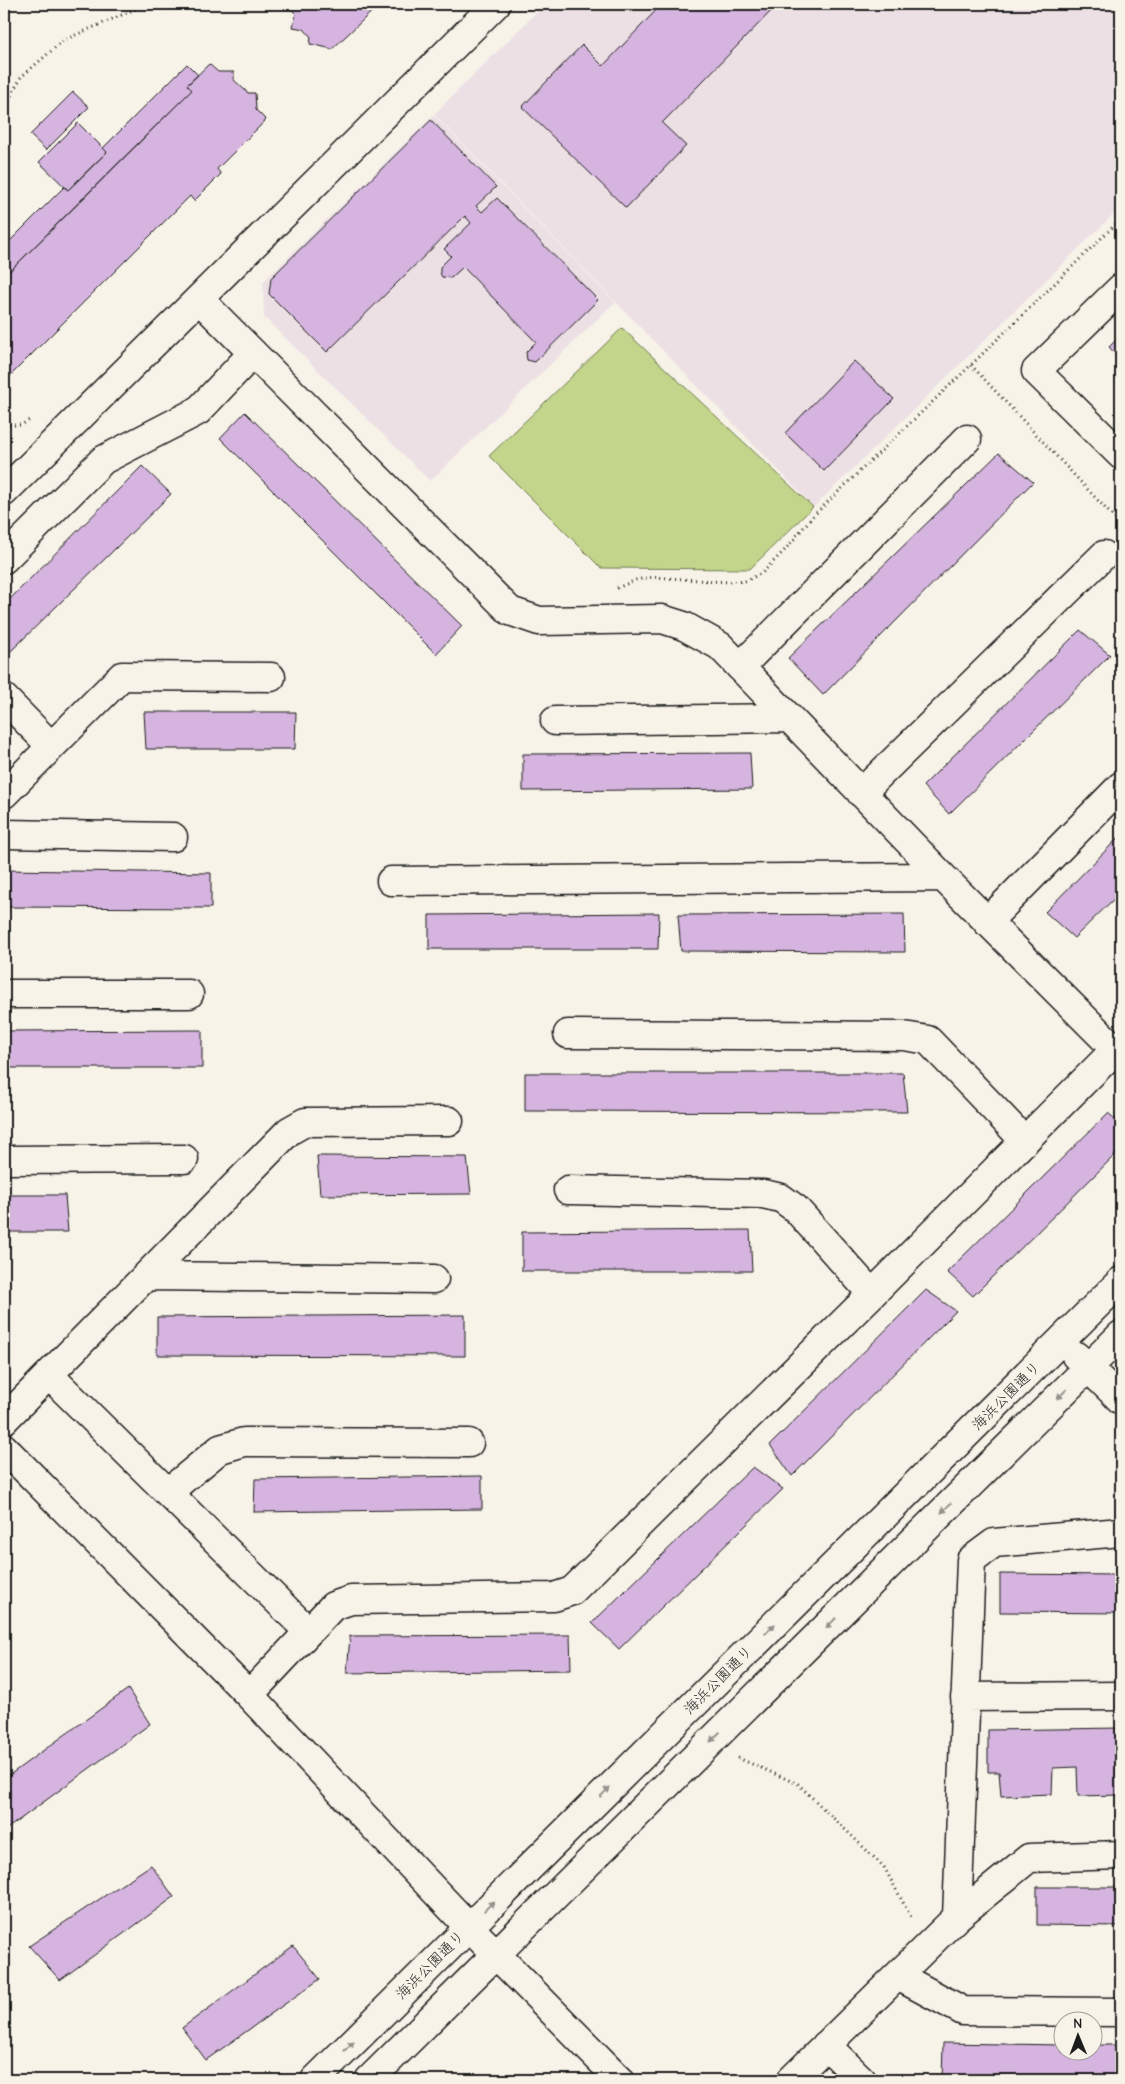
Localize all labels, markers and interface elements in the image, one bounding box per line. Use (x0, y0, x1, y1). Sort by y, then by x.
street label: 海浜公園通り (968, 1358, 1044, 1434)
one-way arrow (1056, 1388, 1068, 1400)
one-way arrow (940, 1502, 952, 1514)
one-way arrow (825, 1616, 837, 1628)
one-way arrow (764, 1623, 776, 1635)
street label: 海浜公園通り (680, 1642, 756, 1718)
one-way arrow (709, 1731, 721, 1743)
one-way arrow (599, 1786, 611, 1798)
one-way arrow (483, 1901, 495, 1913)
street label: 海浜公園通り (392, 1927, 468, 2003)
north arrow (1052, 2012, 1102, 2062)
text: N (1073, 2015, 1082, 2032)
one-way arrow (343, 2040, 355, 2052)

